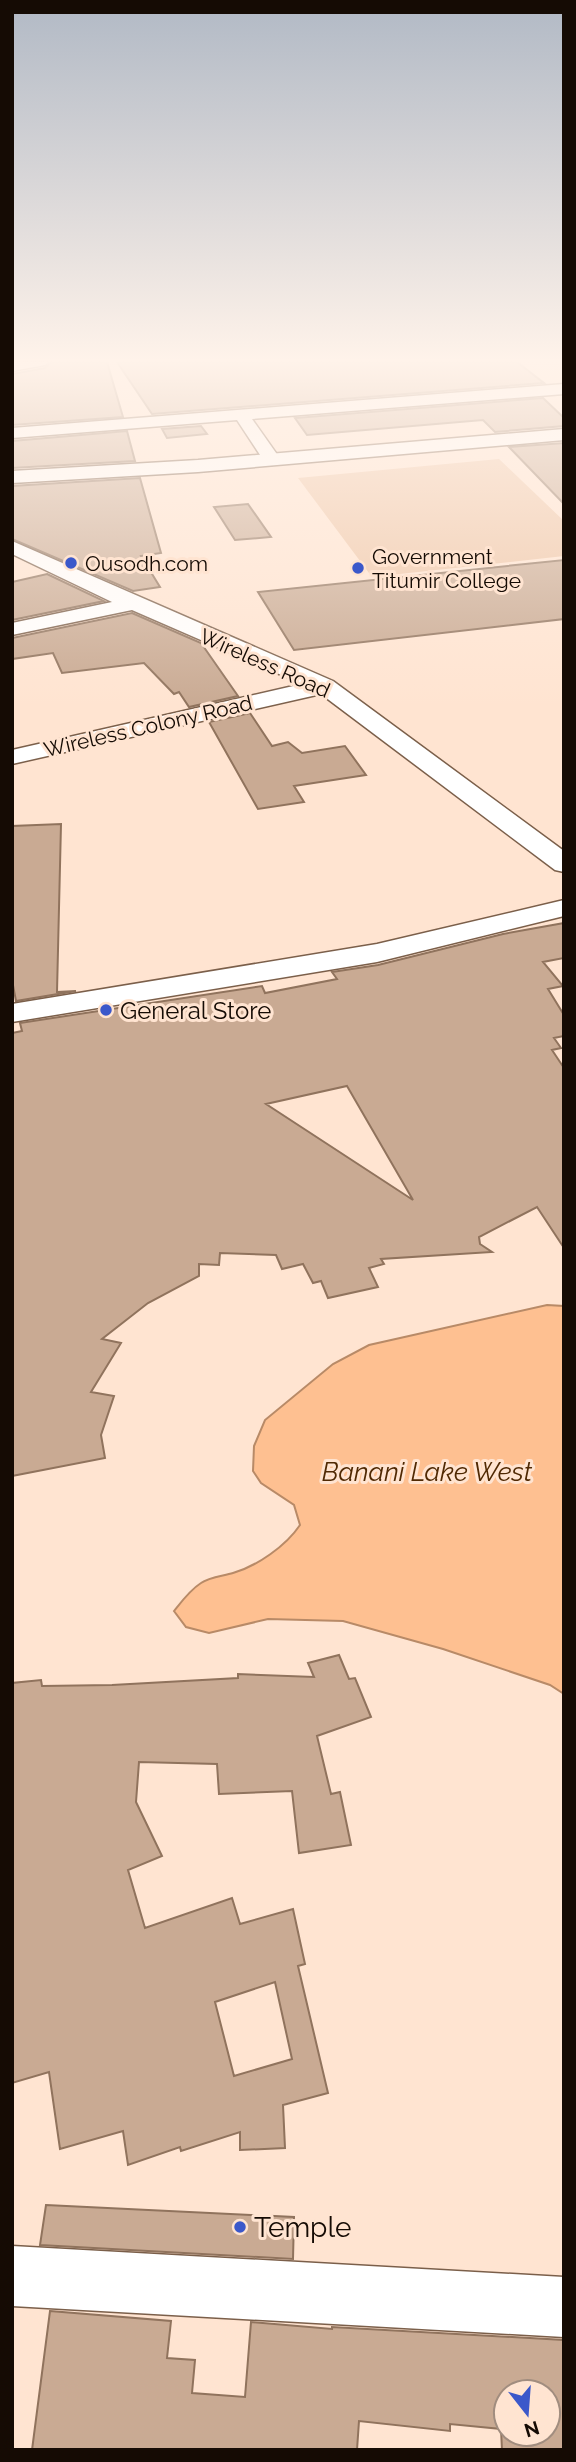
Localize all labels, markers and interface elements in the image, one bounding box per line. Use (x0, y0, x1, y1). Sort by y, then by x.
place label: Government Titumir College (372, 544, 521, 593)
place label: Ousodh.com (85, 551, 208, 576)
marker: Ousodh.com (63, 555, 79, 571)
marker: Government Titumir College (350, 560, 366, 576)
street label: Wireless Road (196, 623, 334, 703)
street label: Wireless Colony Road (41, 690, 255, 762)
place label: General Store (120, 996, 271, 1025)
marker: General Store (98, 1002, 114, 1018)
water label: Banani Lake West (322, 1457, 533, 1487)
place label: Temple (254, 2211, 351, 2244)
marker: Temple (232, 2219, 248, 2235)
north arrow (492, 2378, 562, 2448)
text: N (522, 2417, 542, 2442)

